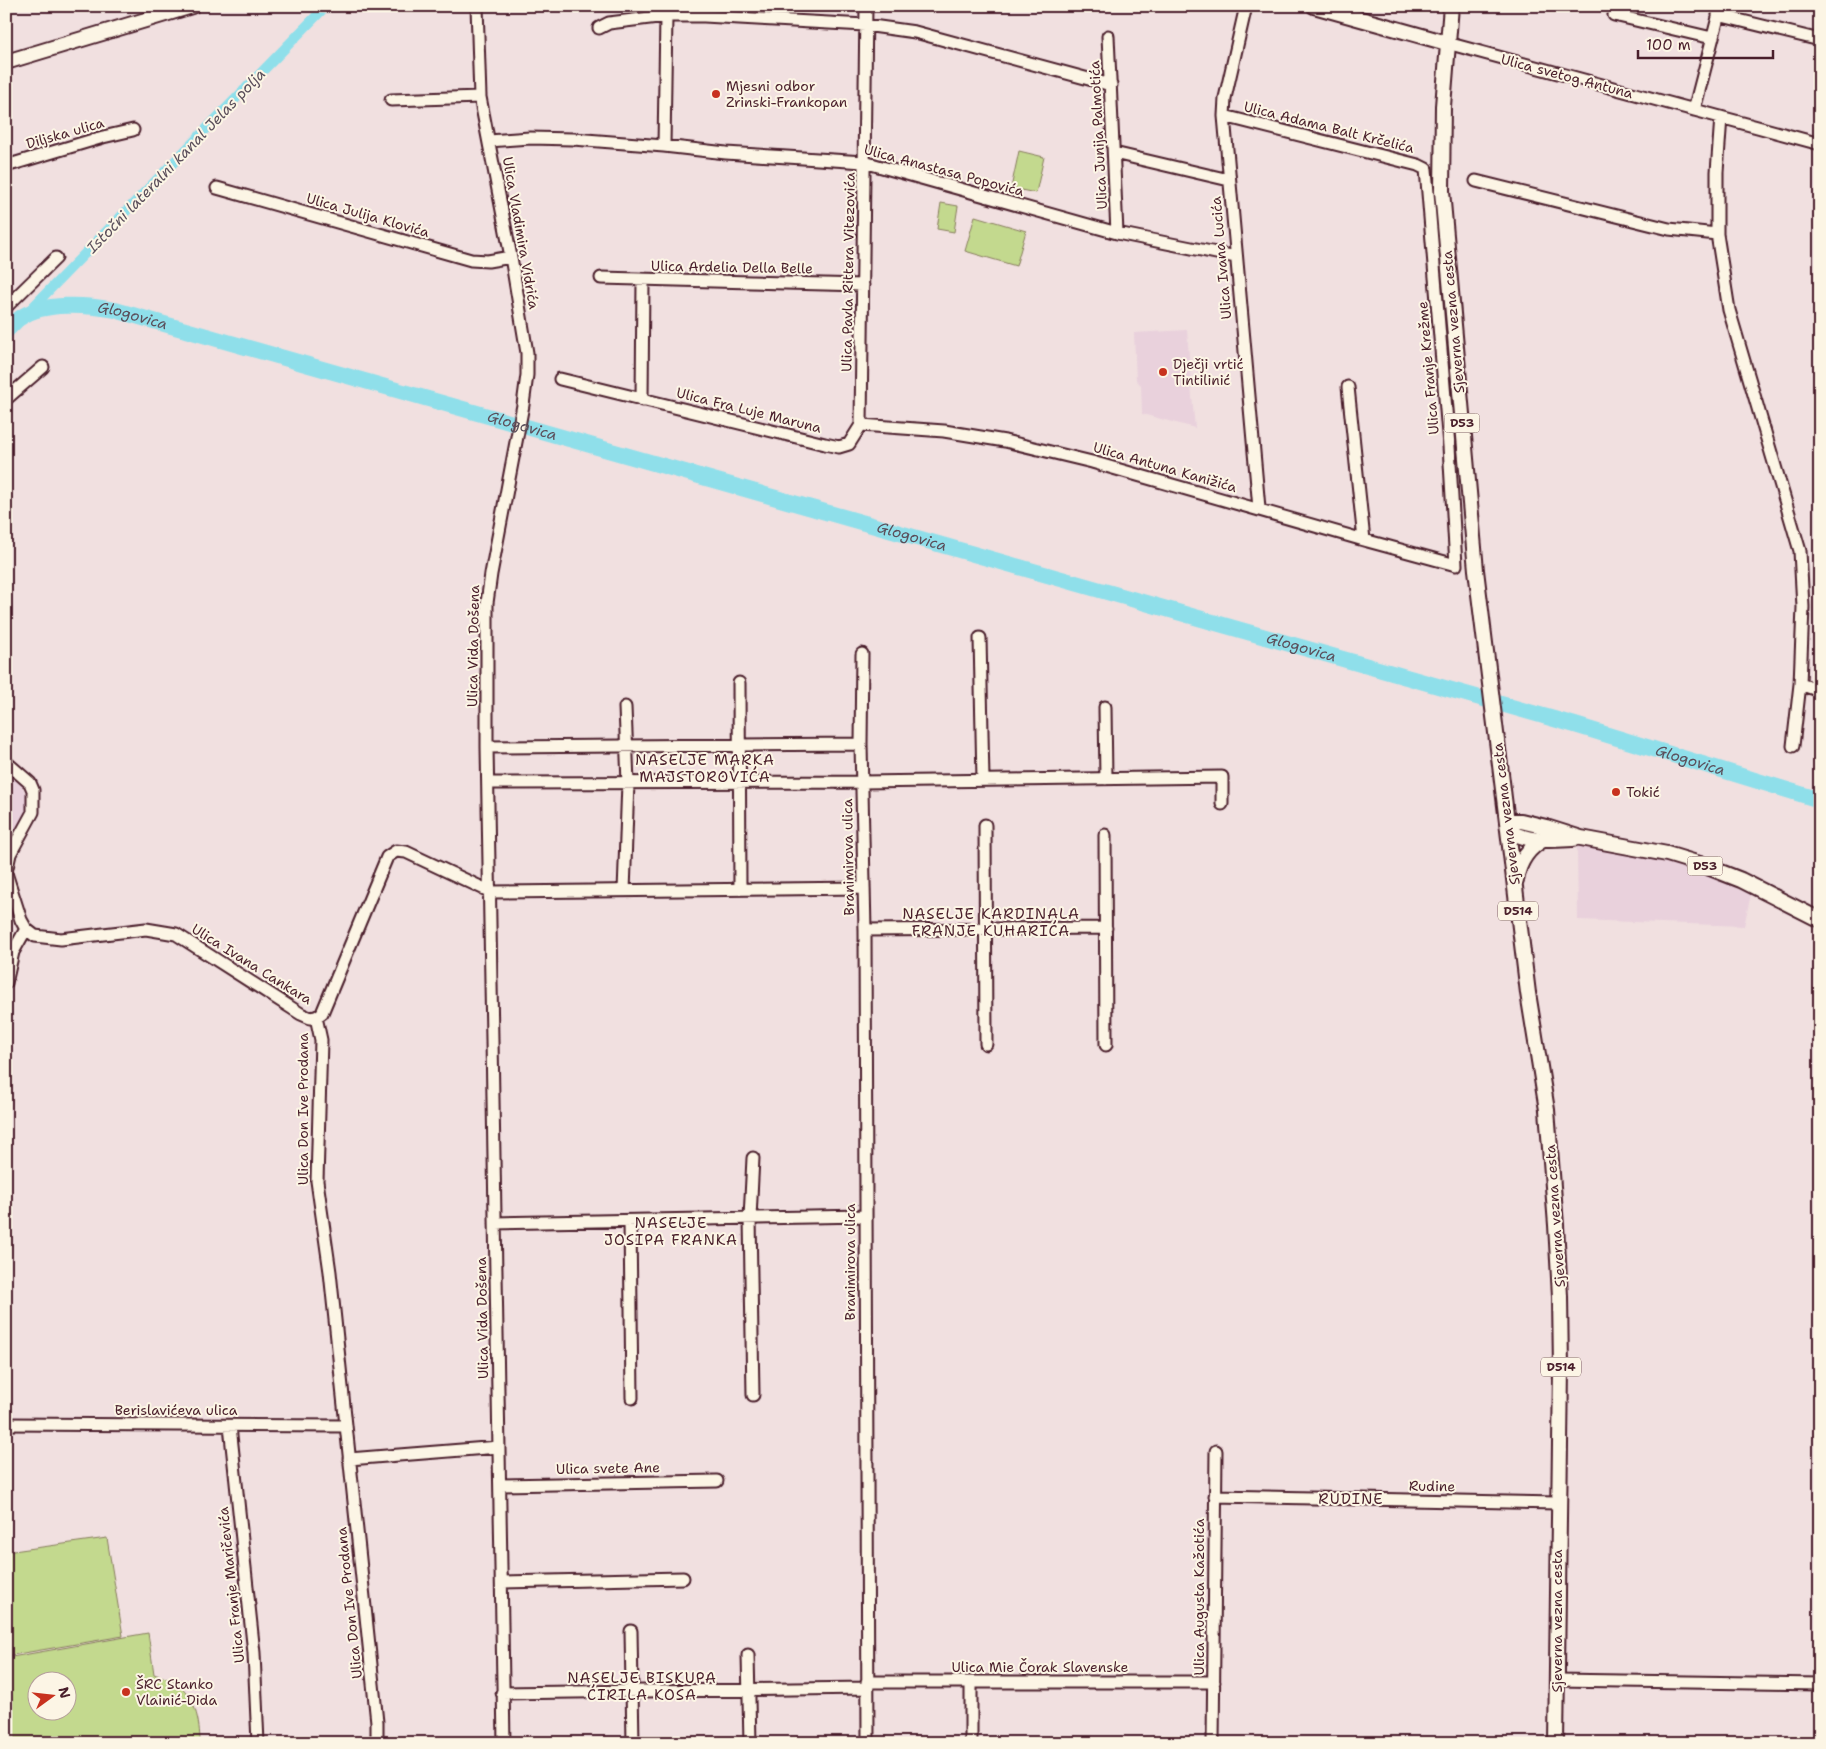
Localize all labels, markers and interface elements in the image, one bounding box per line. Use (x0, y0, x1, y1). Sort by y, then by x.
scale bar (1638, 28, 1774, 60)
text: 100 m (1646, 35, 1691, 55)
street label: Ulica svetog Antuna (1499, 50, 1635, 102)
street label: Ulica Junija Palmotića (1085, 60, 1111, 210)
water label: Istočni lateralni kanal Jelas polja (82, 64, 270, 258)
place label: Mjesni odbor Zrinski-Frankopan (726, 77, 848, 111)
marker: Mjesni odbor Zrinski-Frankopan (710, 88, 722, 100)
street label: Ulica Adama Balt Krčelića (1242, 97, 1416, 157)
street label: Diljska ulica (24, 113, 106, 153)
street label: Ulica Anastasa Popovića (862, 140, 1026, 200)
street label: Ulica Vladimira Vidrića (499, 155, 543, 311)
street label: Ulica Pavla Rittera Vitezovića (837, 172, 859, 372)
street label: Ulica Julija Klovića (304, 189, 432, 241)
street label: Ulica Ivana Lucića (1207, 195, 1235, 320)
street label: Sjeverna vezna cesta (1438, 250, 1468, 394)
street label: Ulica Ardelia Della Belle (651, 257, 813, 277)
water label: Glogovica (96, 297, 170, 334)
street label: Ulica Franje Krežme (1413, 300, 1443, 435)
place label: Dječji vrtić Tintilinić (1173, 355, 1244, 389)
marker: Dječji vrtić Tintilinić (1157, 366, 1169, 378)
street label: Ulica Fra Luje Maruna (675, 383, 824, 437)
water label: Glogovica (485, 406, 559, 445)
road number: D53 (1444, 413, 1480, 432)
street label: Ulica Antuna Kanižića (1091, 438, 1239, 496)
water label: Glogovica (875, 517, 949, 556)
street label: Ulica Vida Došena (463, 584, 483, 707)
water label: Glogovica (1264, 628, 1339, 667)
water label: Glogovica (1653, 740, 1727, 780)
street label: Sjeverna vezna cesta (1488, 742, 1524, 886)
district label: NASELJE MARKA MAJSTOROVIĆA (635, 750, 775, 787)
place label: Tokić (1626, 783, 1660, 801)
marker: Tokić (1610, 786, 1622, 798)
street label: Branimirova ulica (838, 798, 858, 916)
road number: D53 (1688, 856, 1722, 876)
road number: D514 (1498, 901, 1538, 920)
district label: NASELJE KARDINALA FRANJE KUHARIĆA (902, 904, 1080, 941)
street label: Ulica Ivana Cankara (188, 920, 316, 1008)
street label: Ulica Don Ive Prodana (294, 1033, 312, 1185)
street label: Sjeverna vezna cesta (1541, 1144, 1569, 1288)
street label: Branimirova ulica (841, 1203, 859, 1320)
district label: NASELJE JOSIPA FRANKA (604, 1213, 738, 1250)
street label: Ulica Vida Došena (472, 1256, 492, 1379)
road number: D514 (1541, 1358, 1581, 1376)
street label: Berislavićeva ulica (115, 1401, 238, 1419)
street label: Ulica svete Ane (556, 1458, 660, 1478)
street label: Rudine (1409, 1477, 1455, 1495)
district label: RUDINE (1318, 1489, 1384, 1509)
street label: Ulica Franje Maričevića (214, 1506, 248, 1664)
street label: Ulica Augusta Kažotića (1190, 1518, 1208, 1675)
street label: Ulica Don Ive Prodana (332, 1526, 366, 1680)
street label: Sjeverna vezna cesta (1548, 1549, 1566, 1693)
street label: Ulica Mie Čorak Slavenske (951, 1658, 1129, 1676)
district label: NASELJE BISKUPA ĆIRILA KOSA (567, 1668, 717, 1705)
north arrow (28, 1672, 78, 1722)
place label: ŠRC Stanko Vlainić-Dida (136, 1675, 217, 1709)
text: N (54, 1685, 75, 1700)
marker: ŠRC Stanko Vlainić-Dida (120, 1686, 132, 1698)

